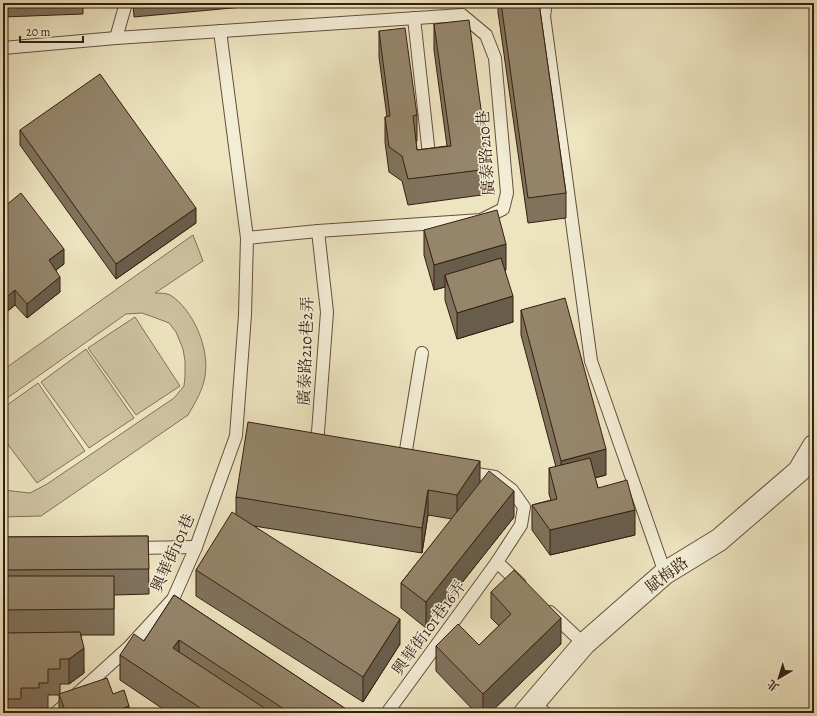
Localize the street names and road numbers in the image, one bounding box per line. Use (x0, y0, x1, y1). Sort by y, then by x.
street label: 廣泰路210巷 (472, 110, 500, 196)
street label: 廣泰路210巷2弄 (293, 296, 319, 406)
street label: 興華街101巷 (146, 510, 200, 596)
street label: 賦梅路 (641, 552, 693, 598)
street label: 興華街101巷16弄 (387, 576, 471, 680)

